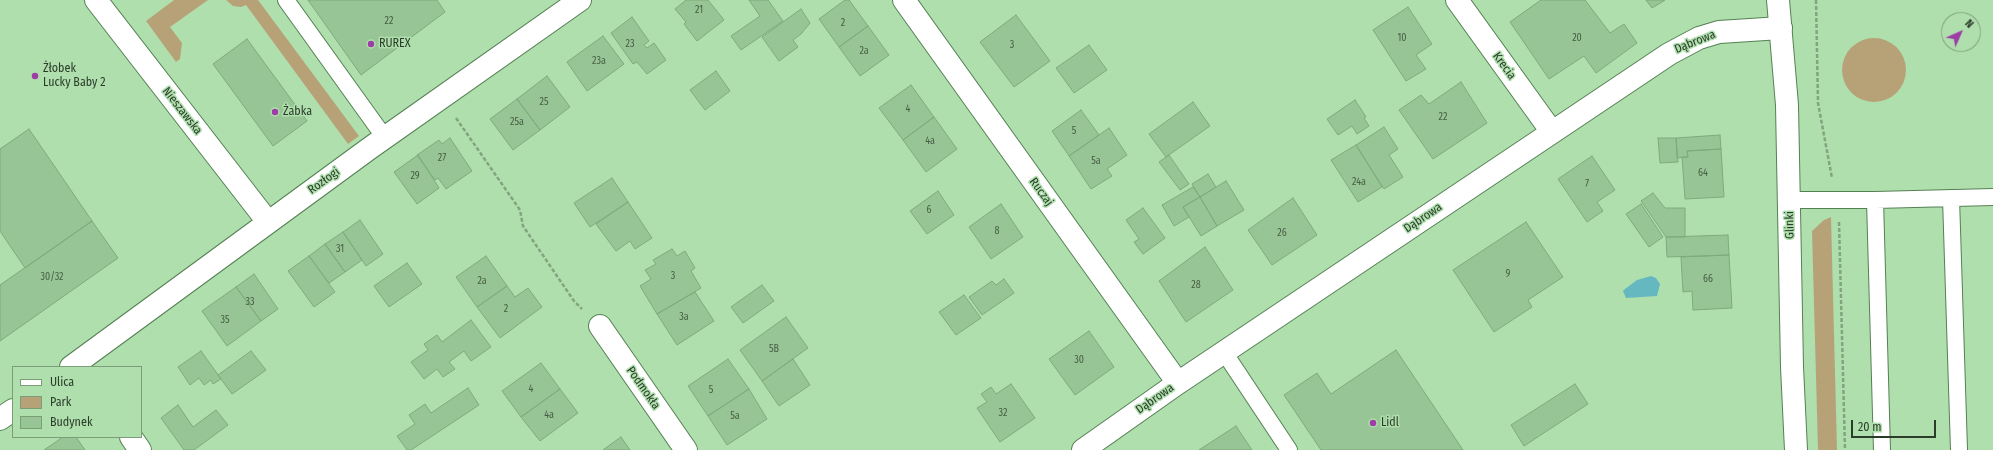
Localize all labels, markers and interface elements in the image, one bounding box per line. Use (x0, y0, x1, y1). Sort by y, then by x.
house number: 21 (695, 4, 703, 16)
north arrow (1941, 12, 1981, 52)
house number: 22 (385, 15, 393, 27)
house number: 2 (841, 17, 845, 29)
text: N (1962, 17, 1976, 31)
street label: Dąbrowa (1672, 27, 1718, 57)
house number: 10 (1397, 32, 1407, 44)
house number: 20 (1572, 32, 1582, 44)
place label: RUREX (379, 37, 411, 51)
house number: 23 (626, 38, 634, 50)
marker: RUREX (366, 39, 376, 49)
house number: 3 (1010, 39, 1014, 51)
house number: 2a (859, 45, 869, 57)
street label: Krecia (1489, 50, 1519, 82)
house number: 23a (592, 55, 606, 67)
place label: Żłobek Lucky Baby 2 (43, 62, 106, 90)
marker: Żłobek Lucky Baby 2 (30, 71, 40, 81)
street label: Nieszawska (159, 84, 205, 138)
house number: 25 (540, 96, 548, 108)
house number: 4 (906, 103, 910, 115)
place label: Żabka (283, 105, 312, 119)
marker: Żabka (270, 107, 280, 117)
house number: 22 (1439, 111, 1447, 123)
house number: 25a (510, 116, 524, 128)
house number: 5 (1072, 125, 1076, 137)
house number: 4a (925, 135, 935, 147)
house number: 27 (438, 152, 446, 164)
house number: 5a (1091, 155, 1101, 167)
street label: Rozłogi (305, 165, 343, 197)
house number: 64 (1698, 167, 1708, 179)
house number: 29 (410, 170, 420, 182)
street label: Ruczaj (1026, 175, 1056, 209)
house number: 24a (1352, 176, 1366, 188)
house number: 7 (1585, 178, 1589, 190)
street label: Dąbrowa (1401, 200, 1445, 236)
house number: 6 (927, 204, 931, 216)
street label: Glinki (1783, 211, 1797, 239)
house number: 8 (995, 225, 999, 237)
house number: 26 (1277, 227, 1287, 239)
house number: 31 (336, 243, 344, 255)
house number: 9 (1506, 268, 1510, 280)
house number: 3 (671, 270, 675, 282)
house number: 30/32 (41, 271, 63, 283)
house number: 66 (1703, 273, 1713, 285)
house number: 2a (477, 275, 487, 287)
house number: 28 (1191, 279, 1201, 291)
house number: 33 (245, 296, 255, 308)
house number: 2 (504, 303, 508, 315)
house number: 3a (679, 311, 689, 323)
house number: 35 (220, 314, 230, 326)
house number: 5B (769, 343, 779, 355)
house number: 30 (1074, 354, 1084, 366)
street label: Podmokła (623, 364, 663, 412)
legend (12, 366, 142, 438)
text: Ulica (50, 375, 74, 389)
street label: Dąbrowa (1133, 381, 1177, 417)
house number: 4 (529, 383, 533, 395)
house number: 5 (709, 384, 713, 396)
text: Park (50, 395, 71, 409)
house number: 32 (999, 407, 1007, 419)
house number: 4a (544, 409, 554, 421)
house number: 5a (730, 410, 740, 422)
scale bar (1853, 412, 1938, 438)
text: Budynek (50, 415, 92, 429)
place label: Lidl (1381, 416, 1399, 430)
marker: Lidl (1368, 418, 1378, 428)
text: 20 m (1858, 420, 1882, 434)

